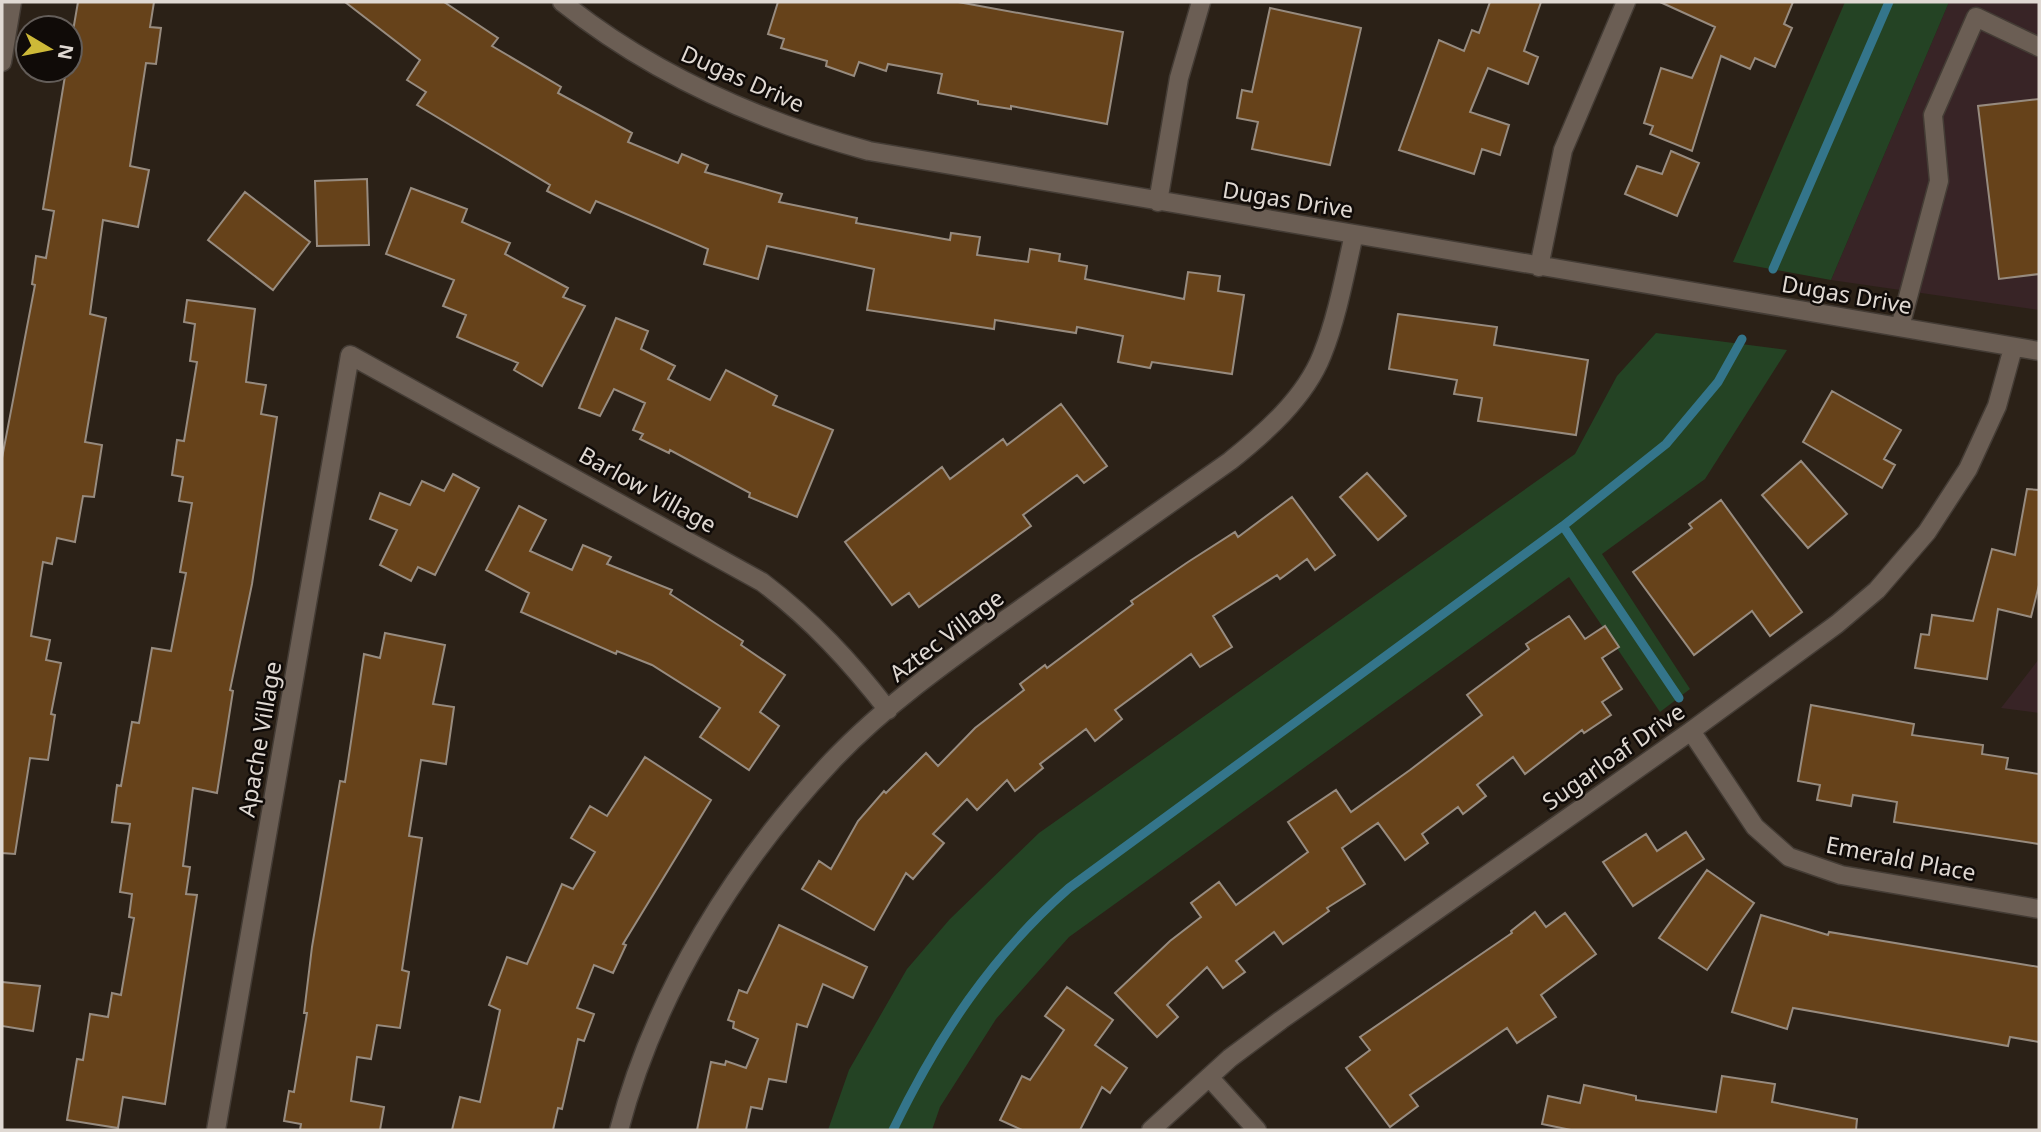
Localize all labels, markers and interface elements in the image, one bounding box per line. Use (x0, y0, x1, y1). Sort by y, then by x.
north arrow (14, 14, 84, 84)
street label: Dugas Drive (676, 37, 810, 119)
text: N (52, 42, 80, 62)
street label: Dugas Drive (1220, 173, 1356, 225)
street label: Dugas Drive (1779, 267, 1915, 321)
street label: Barlow Village (574, 438, 722, 540)
street label: Aztec Village (882, 581, 1010, 689)
street label: Apache Village (230, 659, 288, 819)
street label: Sugarloaf Drive (1535, 695, 1691, 817)
street label: Emerald Place (1823, 828, 1979, 888)

